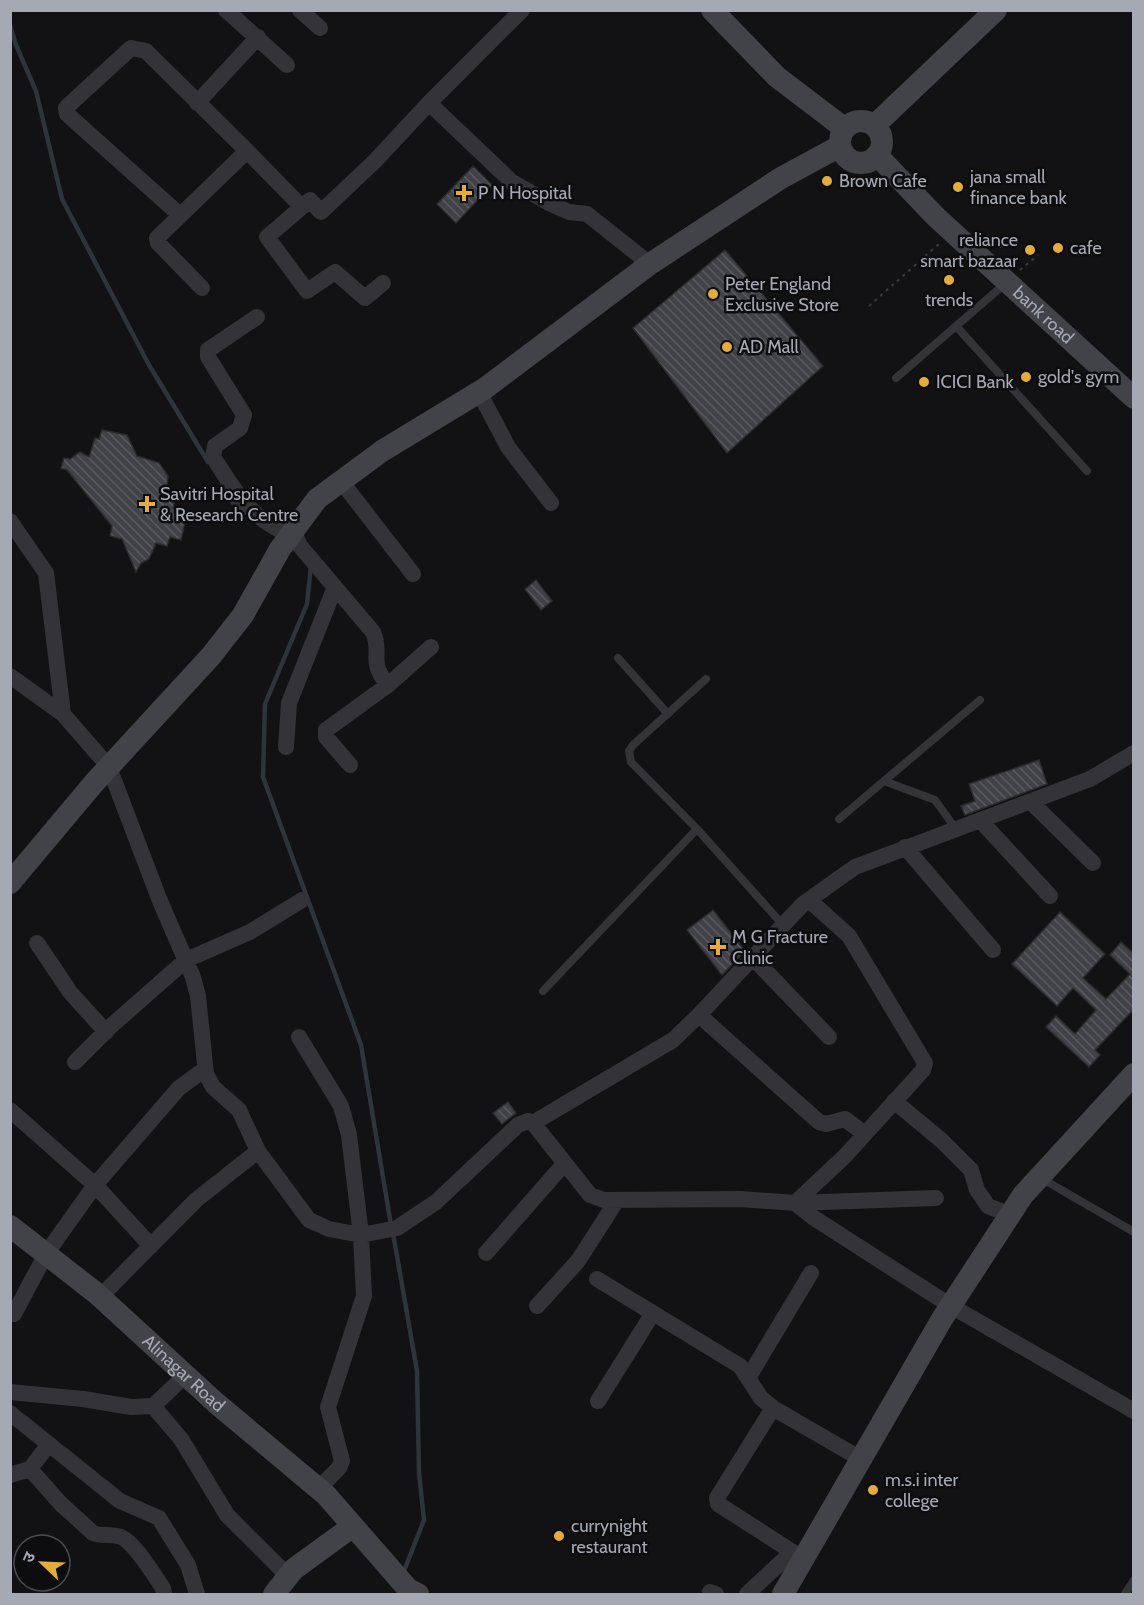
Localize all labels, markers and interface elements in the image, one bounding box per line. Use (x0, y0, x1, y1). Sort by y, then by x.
place label: jana small finance bank (969, 166, 1068, 209)
place label: Brown Cafe (839, 170, 927, 192)
marker: Brown Cafe (820, 174, 834, 188)
marker: jana small finance bank (951, 180, 965, 194)
place label: P N Hospital (478, 182, 572, 204)
marker: P N Hospital (455, 184, 473, 202)
place label: reliance smart bazaar (920, 229, 1018, 272)
place label: cafe (1070, 237, 1102, 259)
marker: cafe (1051, 241, 1065, 255)
marker: reliance smart bazaar (1023, 243, 1037, 257)
place label: Peter England Exclusive Store (725, 273, 839, 316)
marker: trends (942, 273, 956, 287)
street label: bank road (1008, 282, 1078, 348)
marker: Peter England Exclusive Store (706, 287, 720, 301)
place label: trends (925, 289, 973, 311)
place label: AD Mall (739, 336, 800, 358)
marker: AD Mall (720, 340, 734, 354)
place label: gold's gym (1038, 366, 1119, 388)
marker: gold's gym (1019, 370, 1033, 384)
place label: ICICI Bank (936, 371, 1014, 393)
marker: ICICI Bank (917, 375, 931, 389)
place label: Savitri Hospital & Research Centre (160, 483, 298, 526)
marker: Savitri Hospital & Research Centre (138, 495, 156, 513)
place label: M G Fracture Clinic (732, 926, 828, 969)
marker: M G Fracture Clinic (709, 938, 727, 956)
street label: Alinagar Road (138, 1330, 229, 1417)
place label: m.s.i inter college (885, 1469, 959, 1512)
marker: m.s.i inter college (866, 1483, 880, 1497)
place label: currynight restaurant (571, 1515, 648, 1558)
marker: currynight restaurant (552, 1529, 566, 1543)
north arrow (12, 1533, 72, 1593)
text: उ (18, 1549, 39, 1565)

